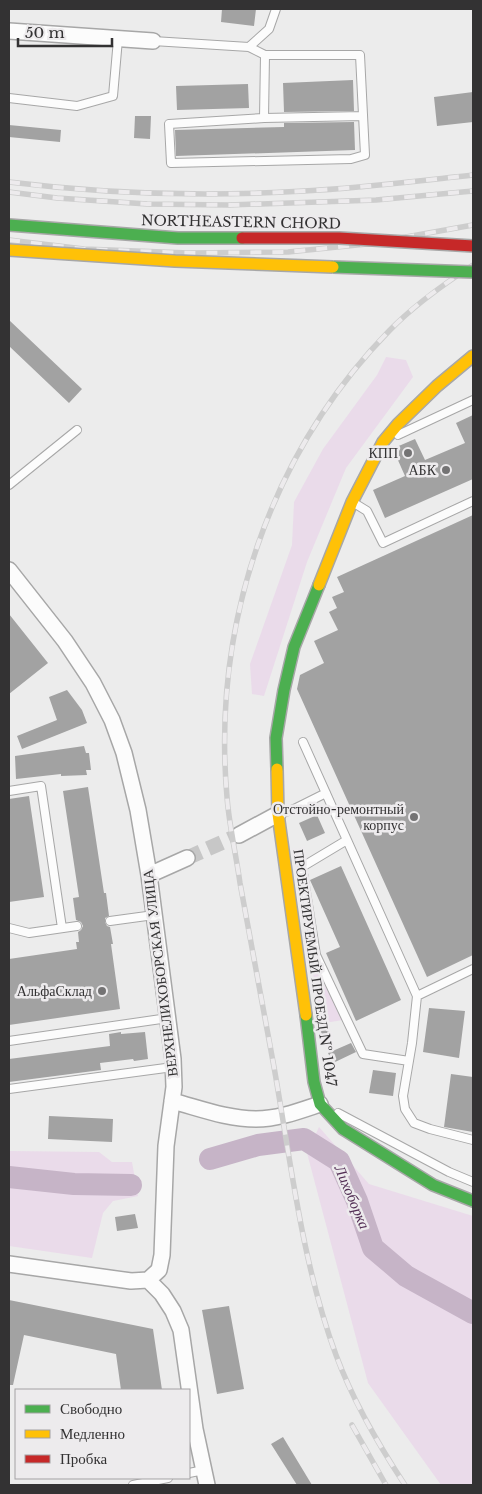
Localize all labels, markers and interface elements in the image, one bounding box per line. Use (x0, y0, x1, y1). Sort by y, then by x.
scale bar (18, 15, 111, 47)
text: 50 m (25, 23, 65, 42)
street label: NORTHEASTERN CHORD (141, 211, 341, 233)
place label: КПП (368, 444, 398, 462)
marker: КПП (402, 447, 414, 459)
place label: АБК (409, 461, 437, 479)
marker: АБК (440, 464, 452, 476)
place label: Отстойно-ремонтный корпус (273, 800, 405, 834)
marker: Отстойно-ремонтный корпус (408, 811, 420, 823)
street label: ПРОЕКТИРУЕМЫЙ ПРОЕЗД № 1047 (289, 848, 341, 1089)
street label: ВЕРХНЕЛИХОБОРСКАЯ УЛИЦА (138, 867, 182, 1078)
place label: АльфаСклад (17, 982, 92, 1000)
marker: АльфаСклад (96, 985, 108, 997)
water label: Лихоборка (330, 1161, 374, 1232)
legend (15, 1389, 190, 1479)
text: Свободно (60, 1399, 122, 1418)
text: Медленно (60, 1424, 125, 1443)
text: Пробка (60, 1449, 108, 1468)

